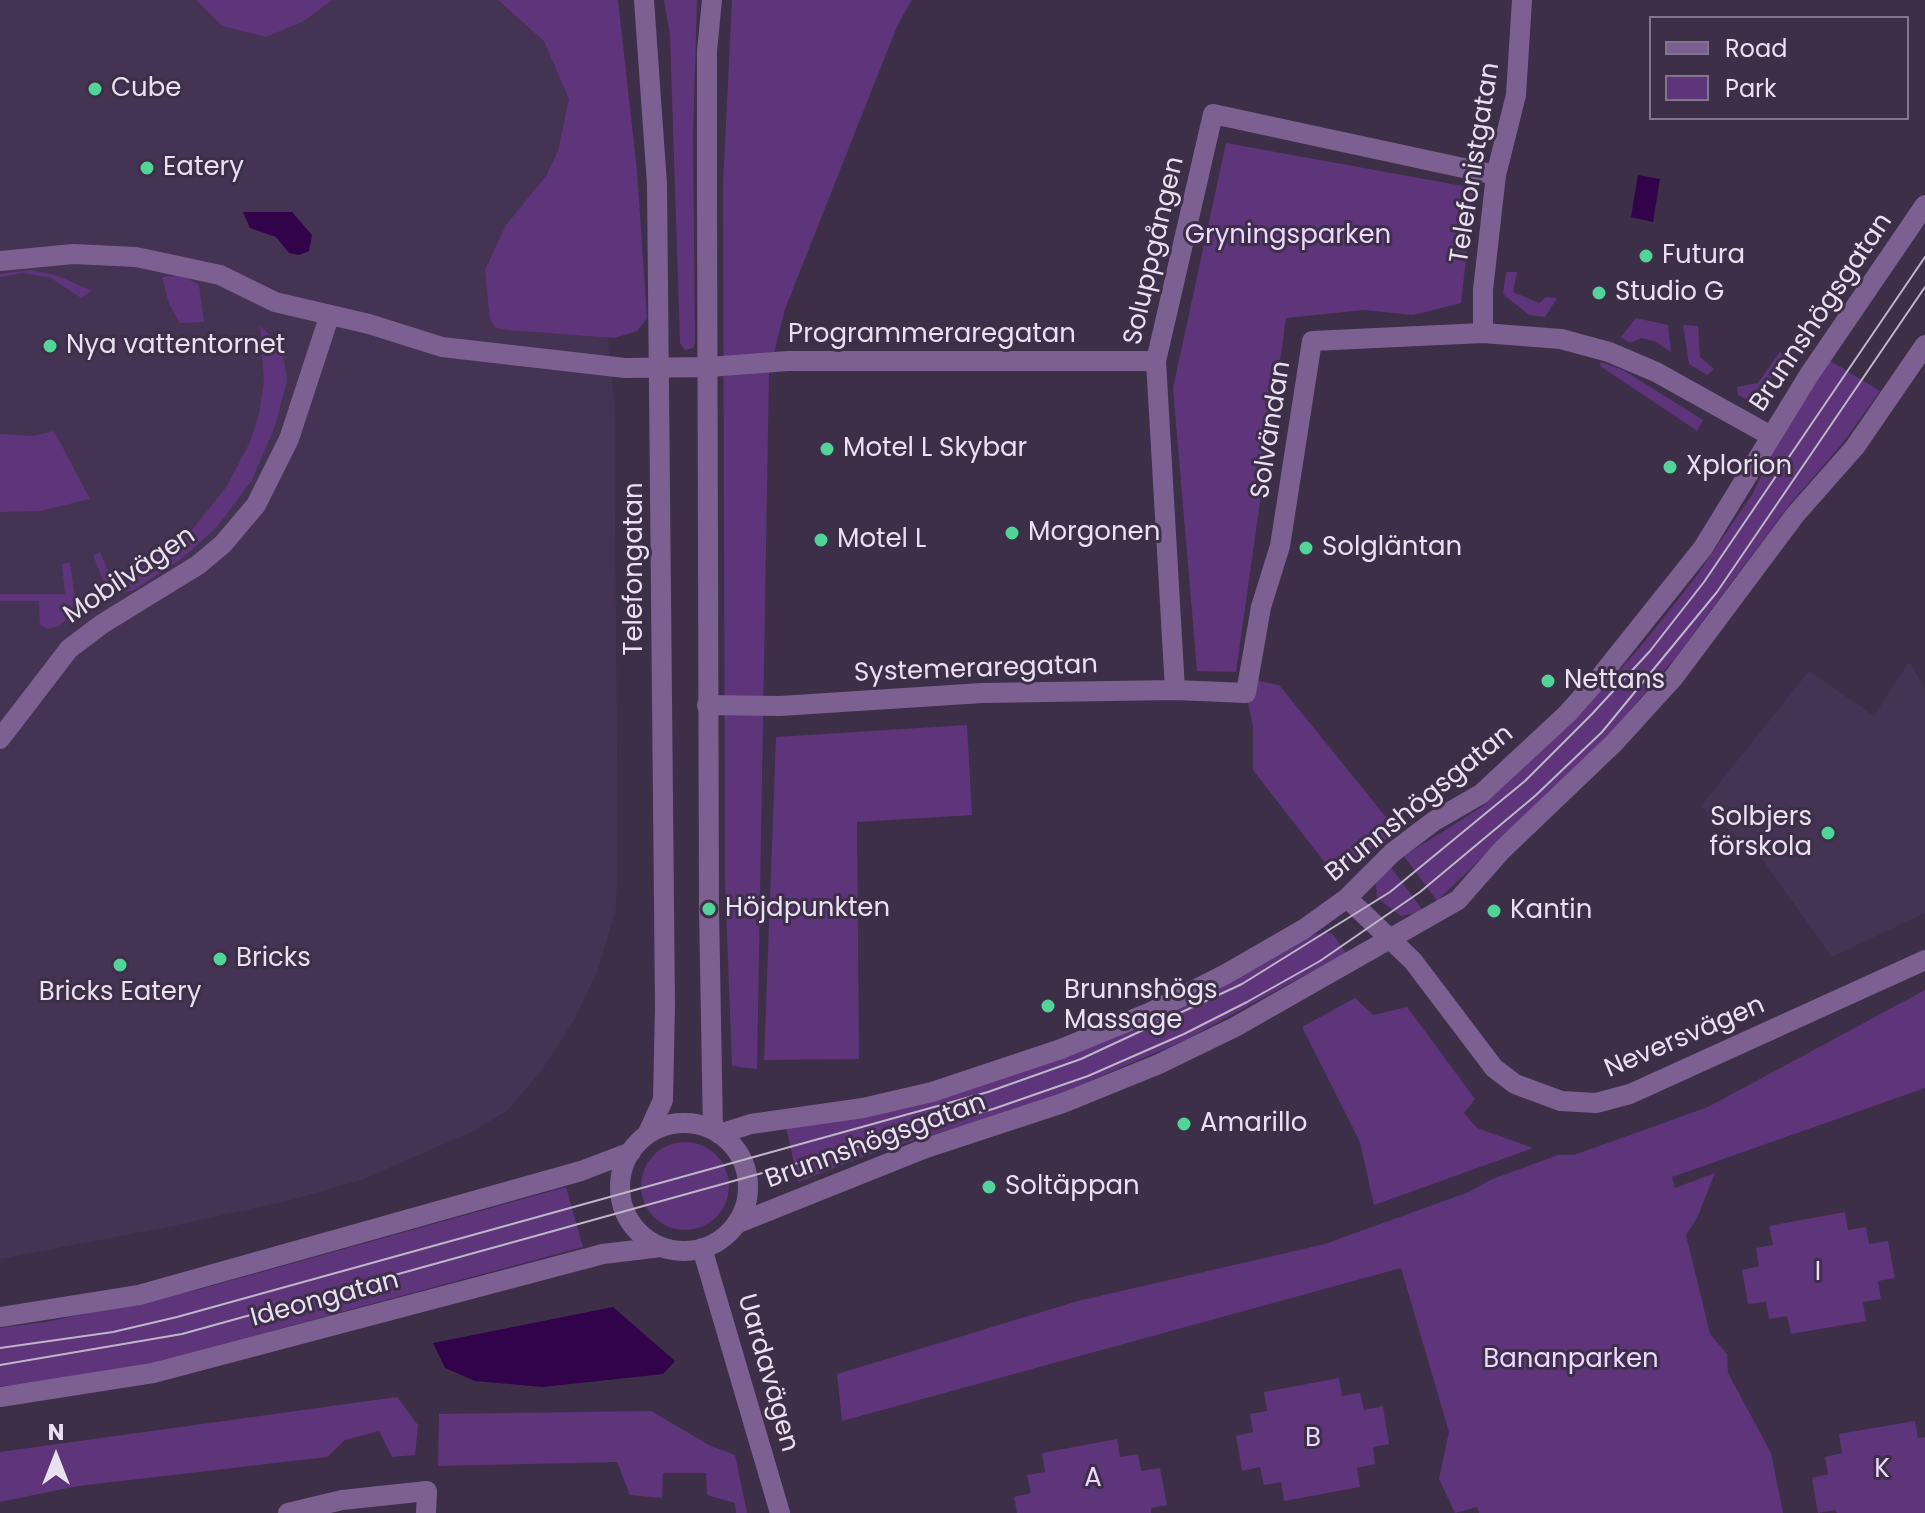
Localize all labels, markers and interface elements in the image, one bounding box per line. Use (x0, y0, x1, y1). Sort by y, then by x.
legend (1649, 16, 1909, 120)
text: Road (1725, 32, 1787, 65)
street label: Telefonistgatan (1445, 60, 1507, 266)
text: Park (1725, 72, 1776, 105)
place label: Cube (111, 73, 181, 105)
marker: Cube (86, 80, 104, 98)
place label: Eatery (163, 152, 244, 184)
street label: Soluppgången (1118, 154, 1192, 348)
marker: Eatery (138, 159, 156, 177)
street label: Brunnshögsgatan (1744, 208, 1900, 418)
park label: Gryningsparken (1185, 220, 1391, 252)
place label: Futura (1662, 240, 1745, 272)
marker: Futura (1637, 247, 1655, 265)
place label: Studio G (1615, 277, 1724, 309)
marker: Studio G (1590, 284, 1608, 302)
street label: Programmeraregatan (788, 319, 1076, 351)
place label: Nya vattentornet (66, 330, 285, 362)
marker: Nya vattentornet (41, 337, 59, 355)
street label: Solvändan (1246, 359, 1298, 501)
place label: Motel L Skybar (843, 433, 1027, 465)
marker: Motel L Skybar (818, 440, 836, 458)
place label: Xplorion (1686, 451, 1792, 483)
marker: Xplorion (1661, 458, 1679, 476)
street label: Telefongatan (619, 482, 651, 656)
place label: Morgonen (1028, 517, 1160, 549)
street label: Mobilvägen (58, 521, 202, 631)
place label: Motel L (837, 524, 926, 556)
marker: Morgonen (1003, 524, 1021, 542)
marker: Motel L (812, 531, 830, 549)
place label: Solgläntan (1322, 532, 1462, 564)
marker: Solgläntan (1297, 539, 1315, 557)
street label: Systemeraregatan (854, 650, 1098, 690)
place label: Nettans (1564, 665, 1665, 697)
marker: Nettans (1539, 672, 1557, 690)
street label: Brunnshögsgatan (1320, 719, 1520, 889)
place label: Solbjers förskola (1710, 802, 1812, 864)
marker: Solbjers förskola (1819, 824, 1837, 842)
place label: Höjdpunkten (725, 893, 890, 925)
place label: Kantin (1510, 895, 1592, 927)
marker: Höjdpunkten (700, 900, 718, 918)
marker: Kantin (1485, 902, 1503, 920)
place label: Bricks (236, 943, 311, 975)
marker: Bricks (211, 950, 229, 968)
marker: Bricks Eatery (111, 956, 129, 974)
place label: Brunnshögs Massage (1064, 975, 1218, 1036)
place label: Bricks Eatery (39, 977, 201, 1009)
street label: Neversvägen (1600, 990, 1770, 1086)
marker: Brunnshögs Massage (1039, 997, 1057, 1015)
street label: Brunnshögsgatan (761, 1088, 991, 1196)
place label: Amarillo (1200, 1108, 1307, 1140)
marker: Amarillo (1175, 1115, 1193, 1133)
place label: Soltäppan (1005, 1171, 1140, 1203)
marker: Soltäppan (980, 1178, 998, 1196)
park label: I (1815, 1257, 1821, 1289)
street label: Ideongatan (247, 1265, 403, 1335)
street label: Uardavägen (730, 1291, 804, 1455)
park label: Bananparken (1483, 1344, 1659, 1376)
north arrow (16, 1417, 96, 1497)
text: N (48, 1417, 64, 1448)
park label: B (1305, 1423, 1321, 1455)
park label: K (1874, 1454, 1890, 1486)
park label: A (1084, 1463, 1102, 1495)

